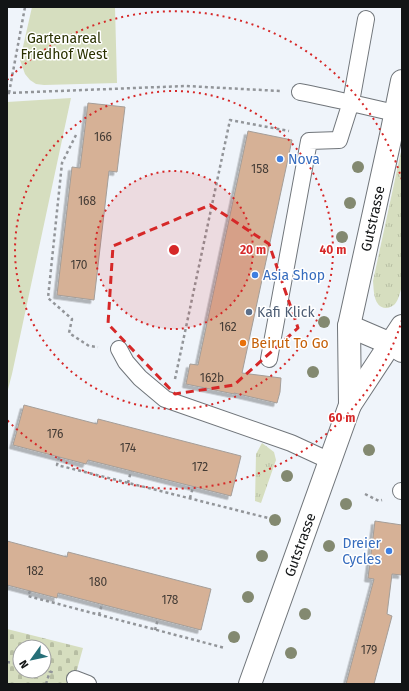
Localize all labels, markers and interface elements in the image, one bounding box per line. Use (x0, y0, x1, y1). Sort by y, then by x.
park label: Gartenareal Friedhof West (20, 30, 109, 63)
house number: 166 (94, 130, 112, 144)
place label: Nova (288, 151, 320, 168)
marker: Nova (275, 154, 285, 164)
house number: 158 (251, 162, 269, 176)
street label: Gutstrasse (358, 184, 389, 253)
house number: 168 (78, 194, 96, 208)
centre of rings (167, 243, 181, 257)
text: 20 m (240, 243, 266, 257)
text: 40 m (320, 243, 346, 257)
house number: 170 (70, 258, 88, 272)
place label: Asia Shop (263, 267, 325, 284)
marker: Asia Shop (250, 270, 260, 280)
place label: Kafi Klick (257, 304, 316, 321)
marker: Kafi Klick (244, 307, 254, 317)
house number: 162 (219, 320, 237, 334)
place label: Beirut To Go (251, 335, 329, 352)
marker: Beirut To Go (238, 338, 248, 348)
house number: 162b (200, 371, 224, 385)
text: 60 m (329, 411, 355, 425)
house number: 176 (47, 427, 63, 441)
house number: 174 (120, 441, 137, 455)
house number: 172 (192, 460, 208, 474)
street label: Gutstrasse (281, 511, 320, 579)
place label: Dreier Cycles (342, 535, 382, 568)
marker: Dreier Cycles (384, 546, 394, 556)
house number: 182 (26, 564, 44, 578)
house number: 180 (89, 575, 108, 589)
house number: 178 (162, 593, 179, 607)
north arrow (12, 639, 52, 679)
house number: 179 (361, 643, 377, 657)
text: N (17, 658, 31, 671)

